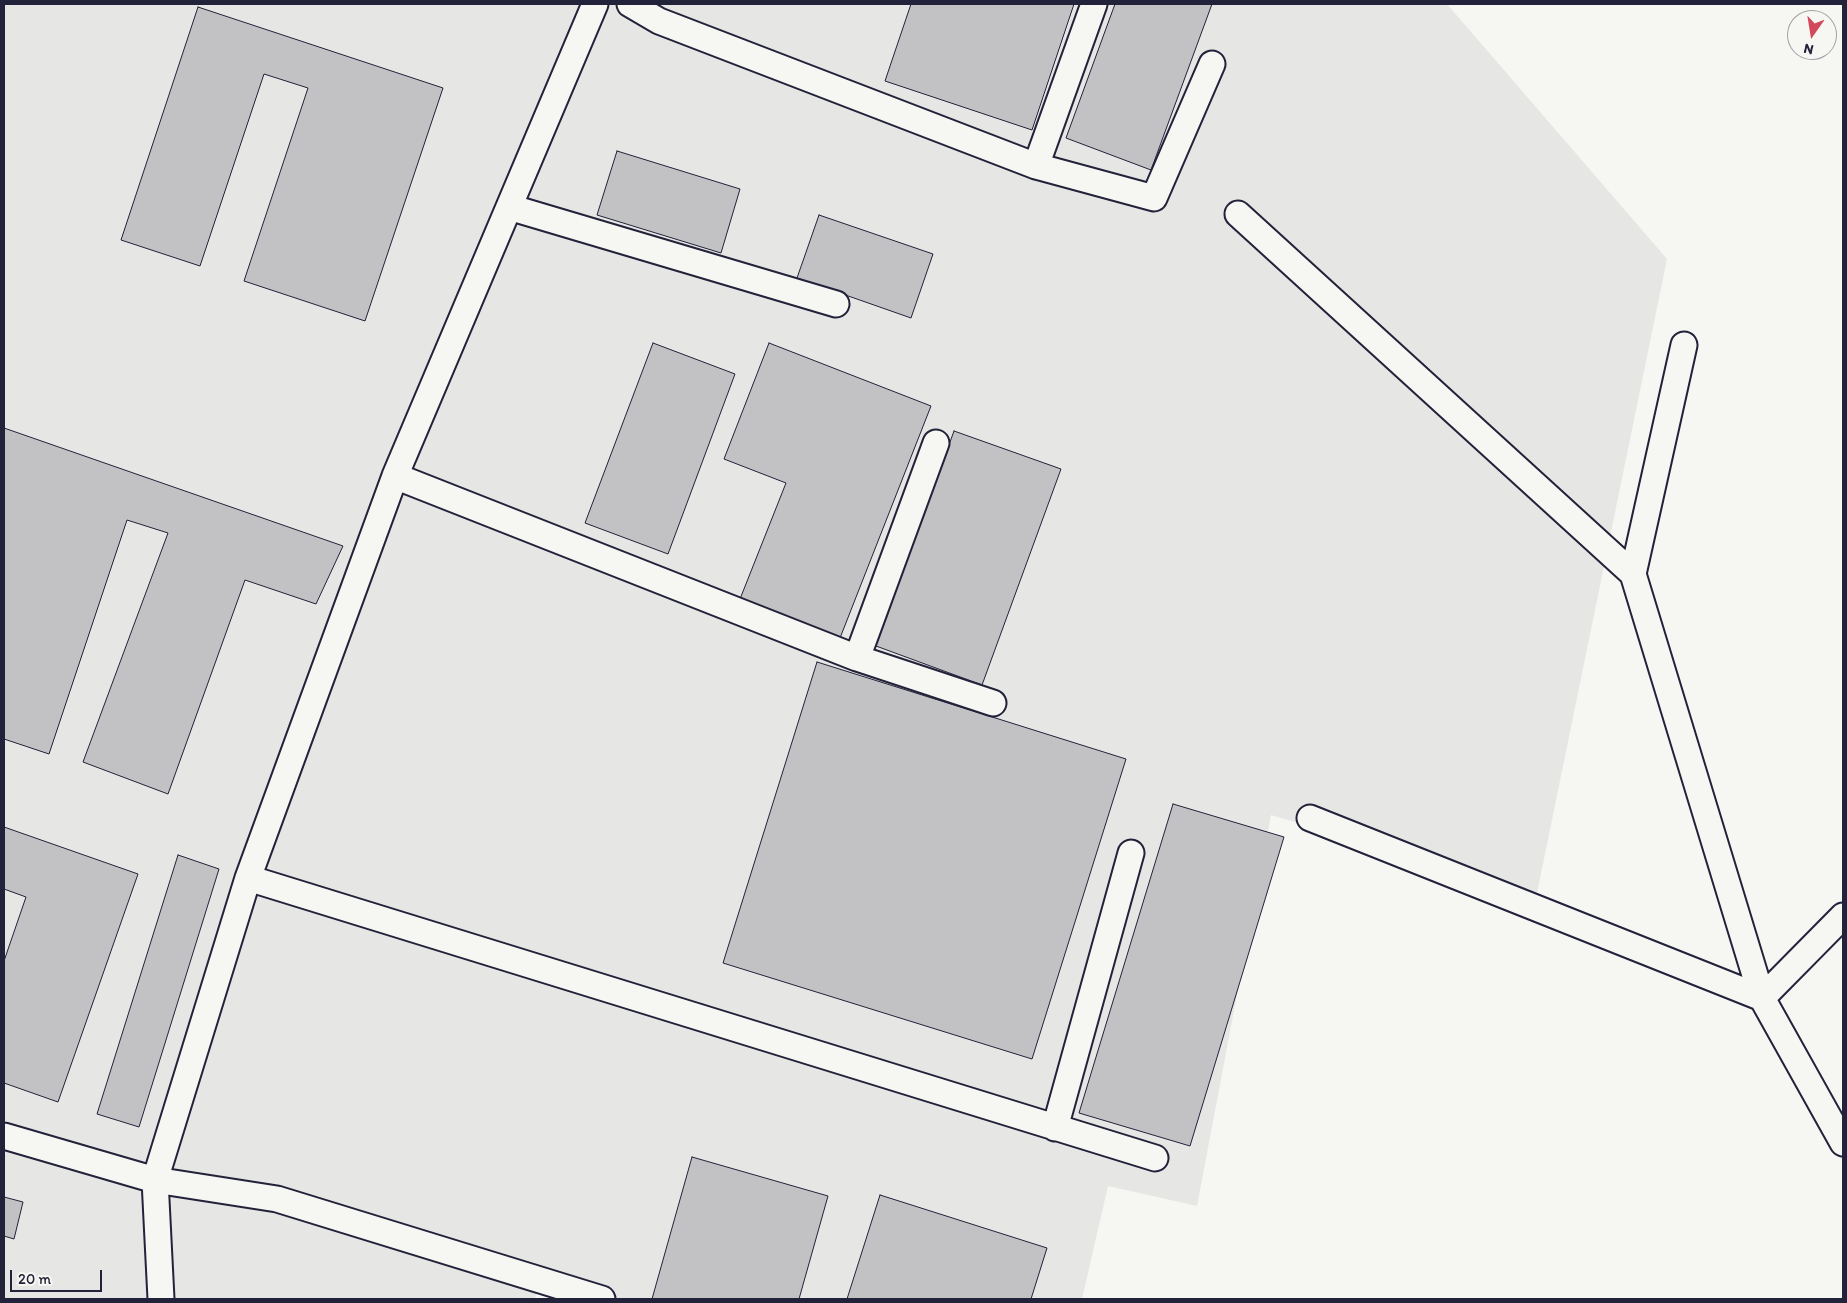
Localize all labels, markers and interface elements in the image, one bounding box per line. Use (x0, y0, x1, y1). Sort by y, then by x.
north arrow (1787, 10, 1837, 60)
text: N (1802, 40, 1815, 58)
scale bar (12, 1260, 105, 1292)
text: 20 m (18, 1270, 51, 1288)

